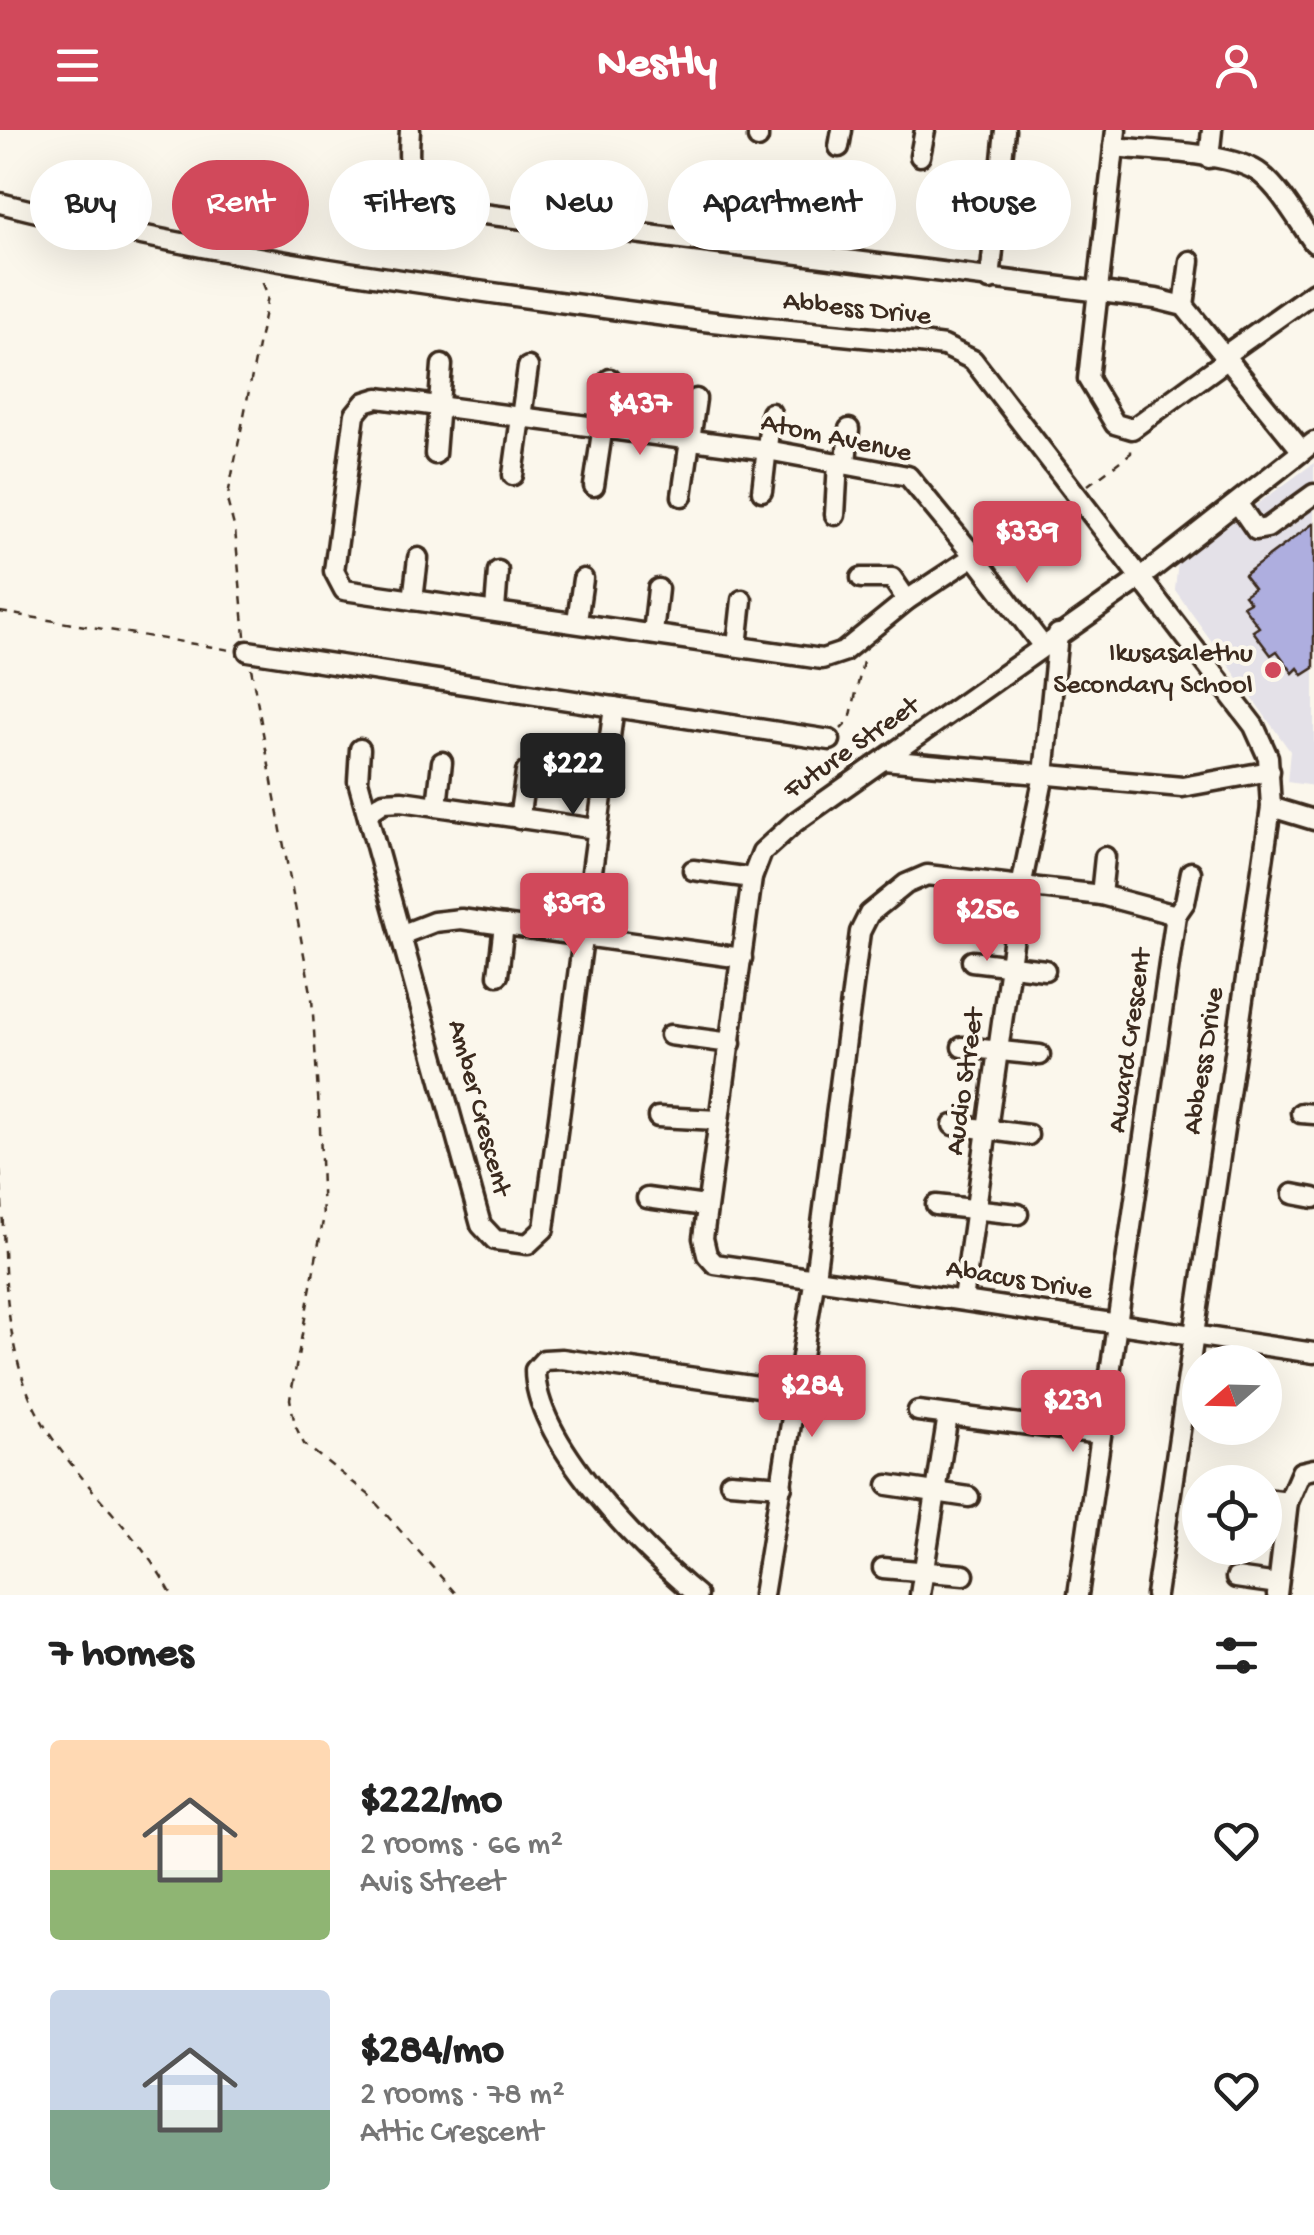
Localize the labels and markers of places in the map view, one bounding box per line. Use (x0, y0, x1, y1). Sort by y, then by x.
pin: $437 (581, 373, 699, 458)
pin: $339 (968, 501, 1086, 586)
place label: Ikusasalethu Secondary School (1053, 638, 1253, 703)
marker: Ikusasalethu Secondary School (1262, 659, 1284, 681)
pin: $222 (514, 733, 632, 818)
pin: $393 (515, 873, 633, 958)
pin: $256 (928, 879, 1046, 964)
pin: $284 (753, 1355, 871, 1440)
pin: $231 (1014, 1370, 1132, 1455)

